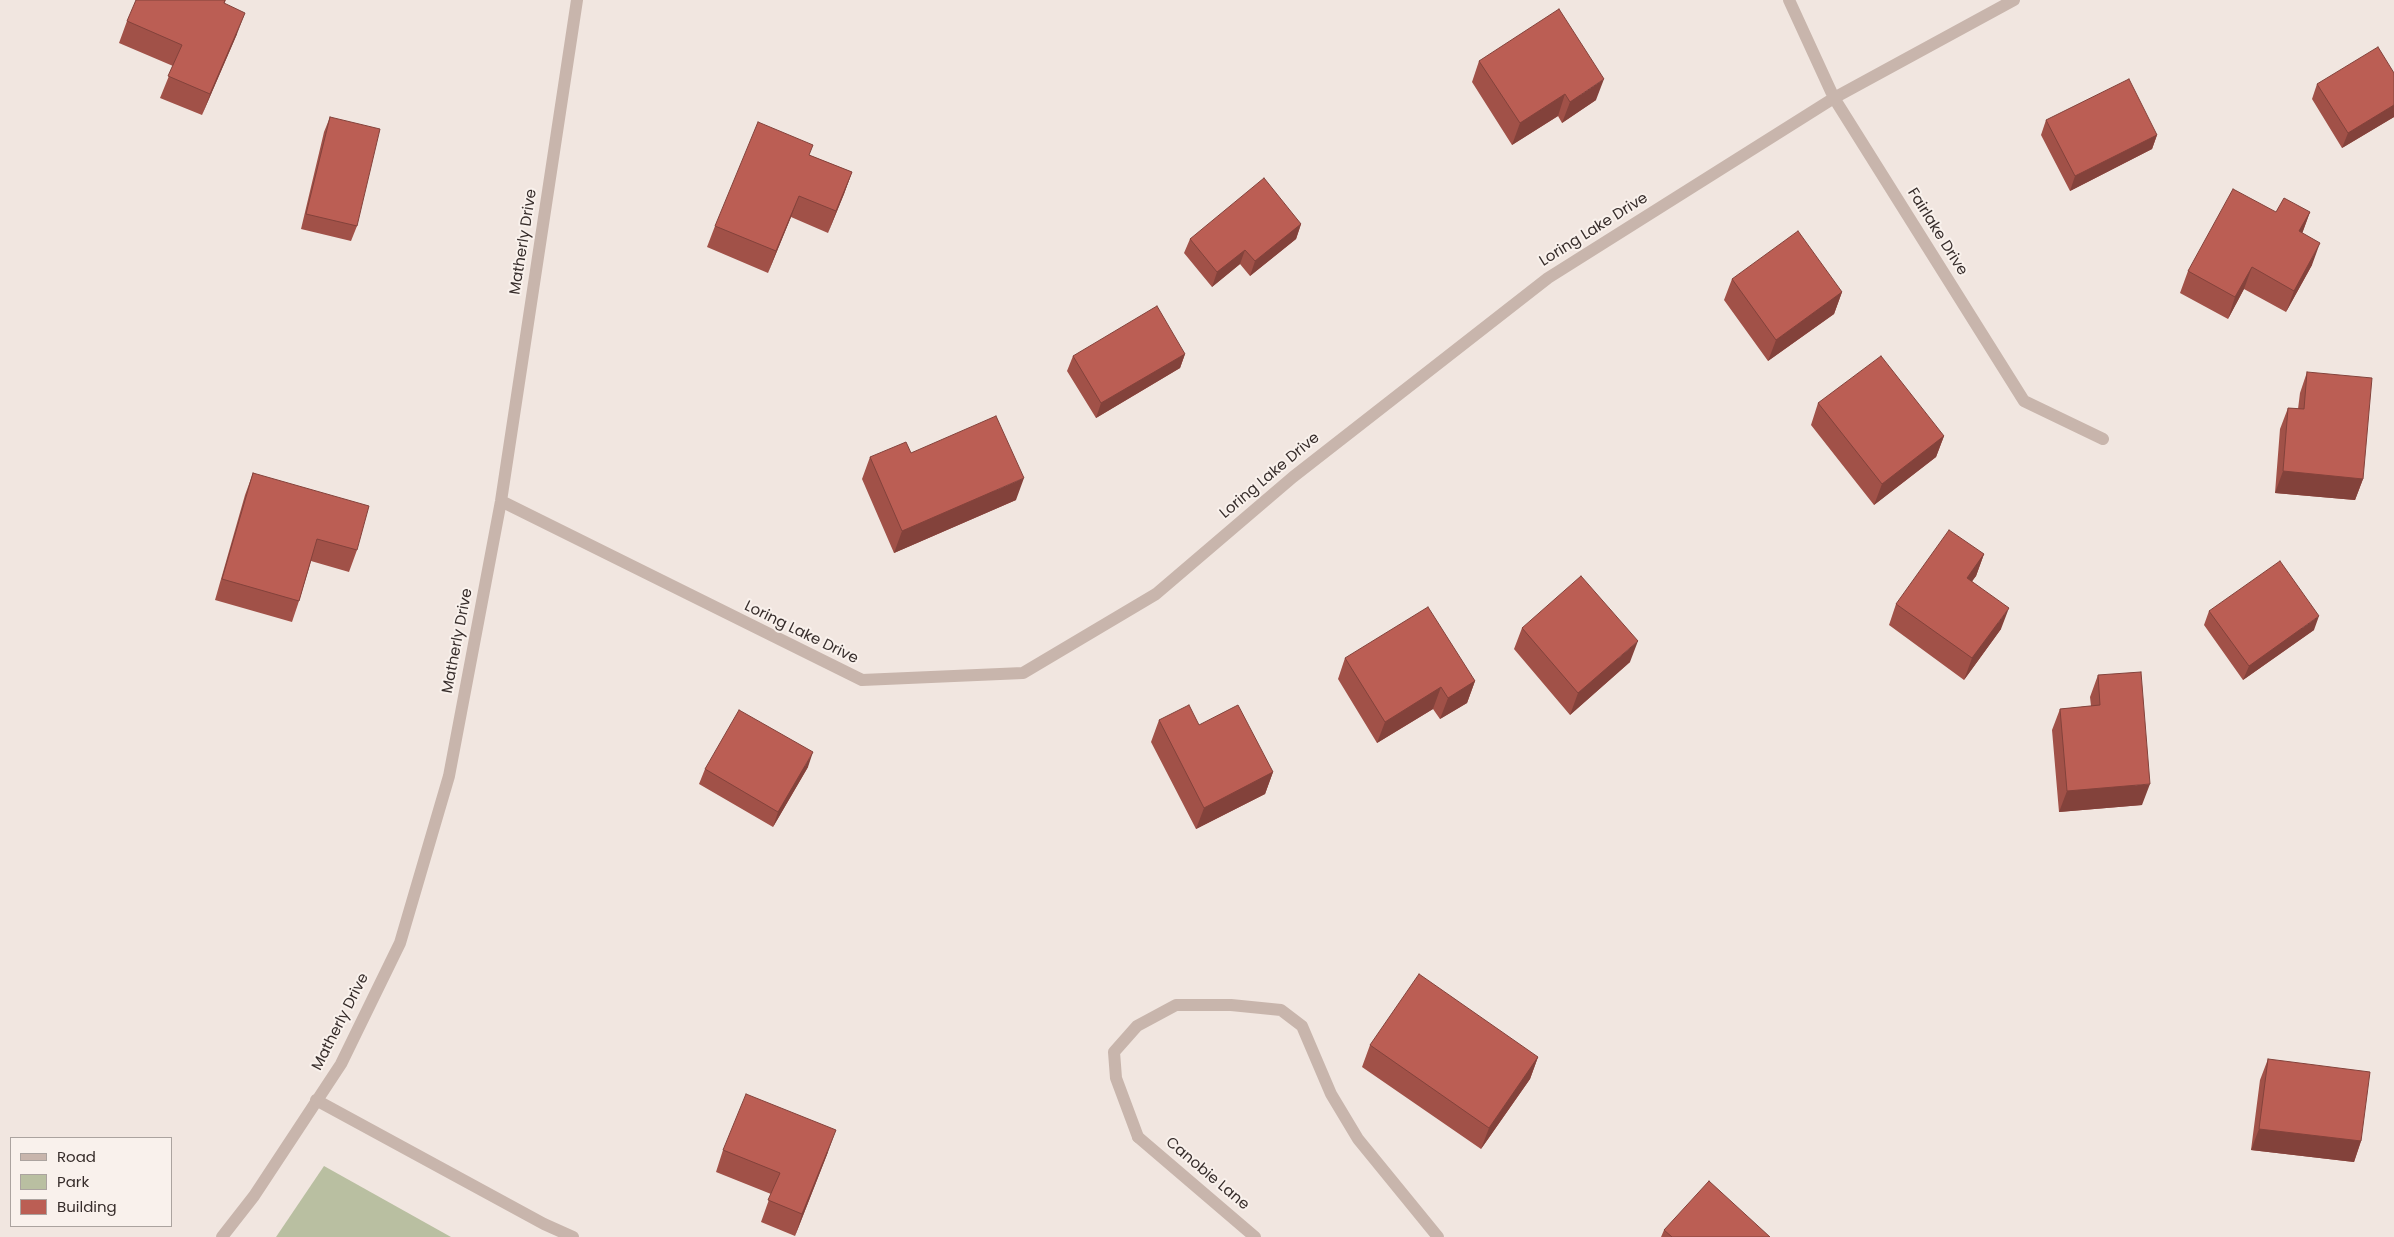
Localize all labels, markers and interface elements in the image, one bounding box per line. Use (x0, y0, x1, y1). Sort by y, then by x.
street label: Fairlake Drive (1903, 185, 1971, 279)
street label: Matherly Drive (507, 188, 541, 296)
street label: Loring Lake Drive (1536, 189, 1652, 271)
street label: Loring Lake Drive (1217, 429, 1323, 523)
street label: Matherly Drive (439, 587, 477, 695)
street label: Loring Lake Drive (741, 598, 861, 668)
street label: Matherly Drive (309, 970, 373, 1074)
street label: Canobie Lane (1162, 1134, 1252, 1214)
legend (10, 1137, 172, 1227)
text: Road (57, 1146, 96, 1167)
text: Park (57, 1171, 89, 1192)
text: Building (57, 1196, 117, 1217)

